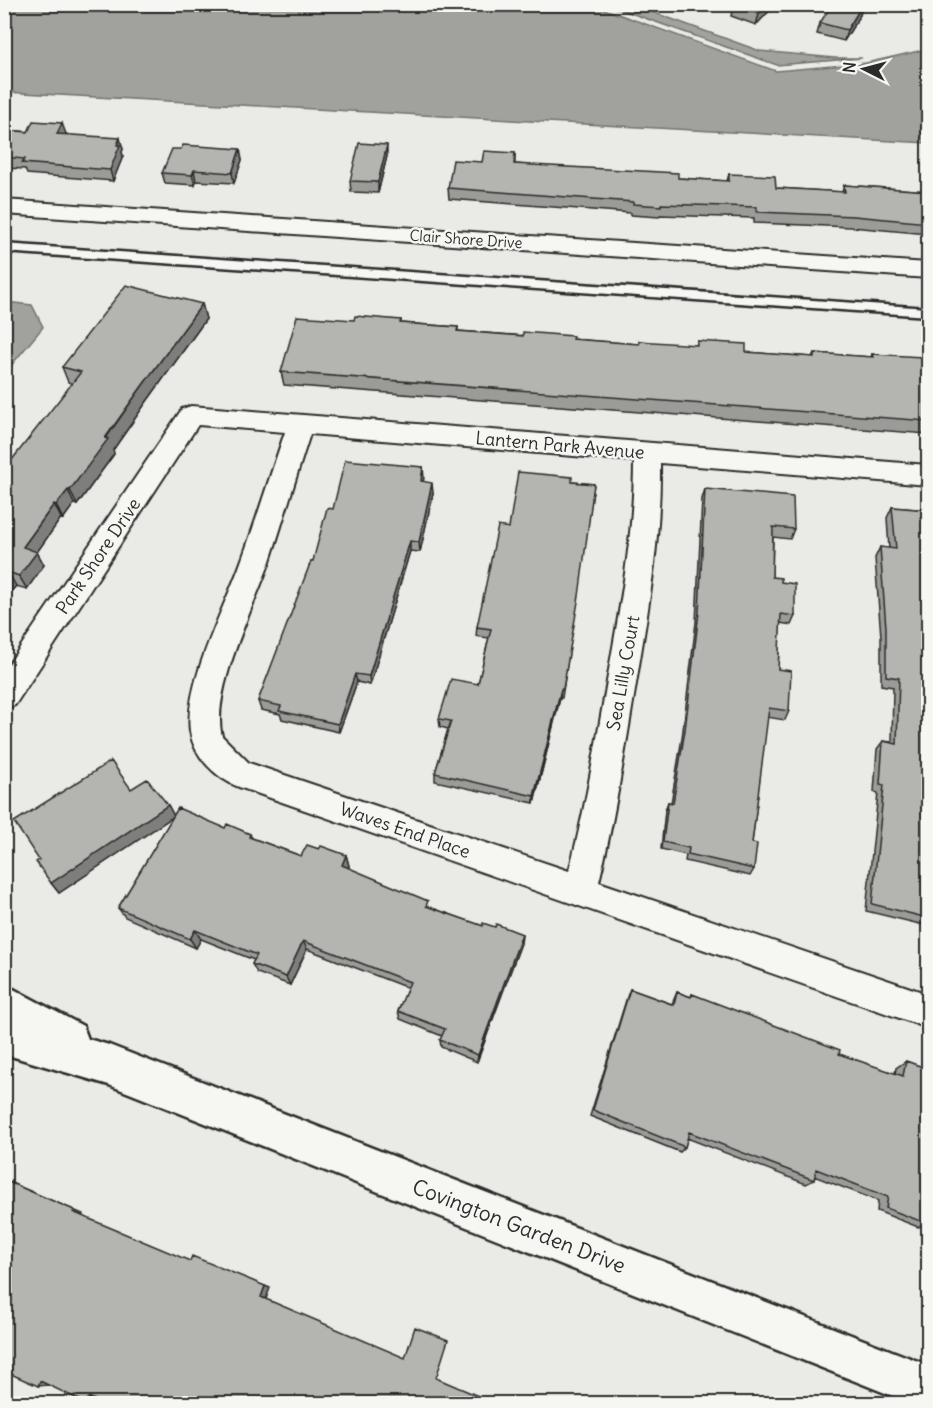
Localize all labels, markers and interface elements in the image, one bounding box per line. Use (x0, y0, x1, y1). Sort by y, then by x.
north arrow (834, 39, 894, 99)
text: N (839, 61, 860, 74)
street label: Clair Shore Drive (409, 226, 523, 252)
street label: Lantern Park Avenue (475, 426, 645, 464)
street label: Park Shore Drive (51, 493, 145, 619)
street label: Sea Lilly Court (602, 614, 644, 732)
street label: Waves End Place (337, 797, 473, 863)
street label: Covington Garden Drive (409, 1173, 629, 1279)

